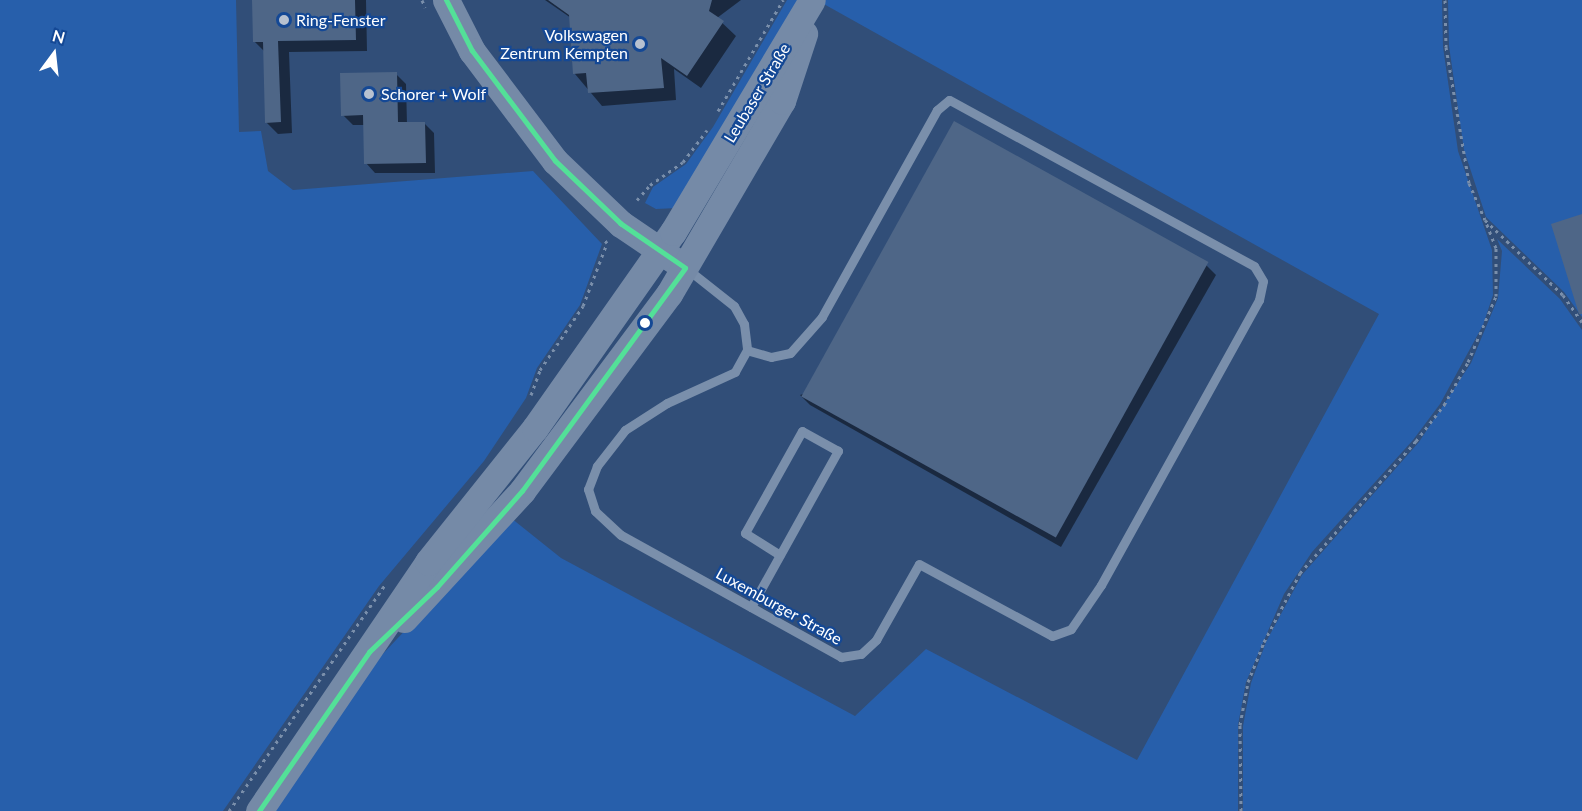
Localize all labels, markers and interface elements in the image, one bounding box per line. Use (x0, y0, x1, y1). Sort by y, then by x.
place label: Ring-Fenster (296, 10, 386, 30)
marker: Ring-Fenster (277, 13, 291, 27)
north arrow (24, 24, 84, 84)
text: N (50, 25, 67, 47)
place label: Volkswagen Zentrum Kempten (500, 25, 628, 63)
marker: Volkswagen Zentrum Kempten (633, 37, 647, 51)
street label: Leubaser Straße (720, 40, 794, 146)
place label: Schorer + Wolf (381, 84, 487, 104)
marker: Schorer + Wolf (362, 87, 376, 101)
unlabelled marker (639, 317, 651, 329)
street label: Luxemburger Straße (713, 563, 845, 649)

